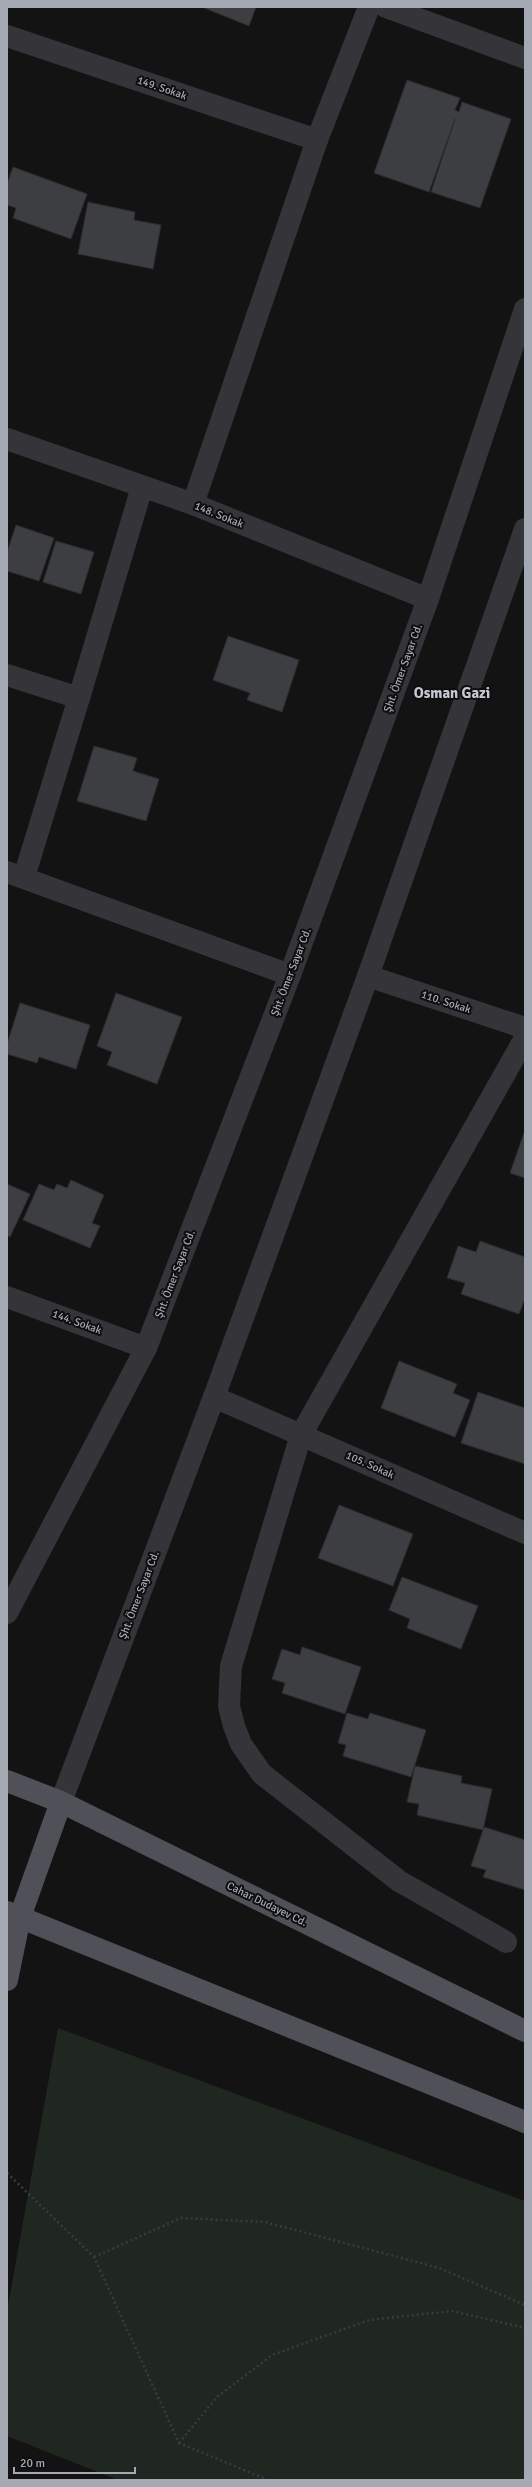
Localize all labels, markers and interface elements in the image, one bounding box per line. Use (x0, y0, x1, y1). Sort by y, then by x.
street label: 149. Sokak (135, 73, 189, 103)
street label: 148. Sokak (193, 499, 246, 531)
street label: Şht. Ömer Sayar Cd. (380, 622, 425, 714)
district label: Osman Gazi (414, 684, 490, 702)
street label: Şht. Ömer Sayar Cd. (267, 926, 314, 1018)
street label: 110. Sokak (419, 988, 473, 1016)
street label: Şht. Ömer Sayar Cd. (151, 1228, 198, 1320)
street label: 144. Sokak (51, 1307, 104, 1337)
street label: 105. Sokak (344, 1449, 397, 1482)
street label: Şht. Ömer Sayar Cd. (115, 1549, 162, 1641)
street label: Cahar Dudayev Cd. (225, 1879, 309, 1929)
scale bar (14, 2449, 135, 2475)
text: 20 m (20, 2456, 45, 2471)

